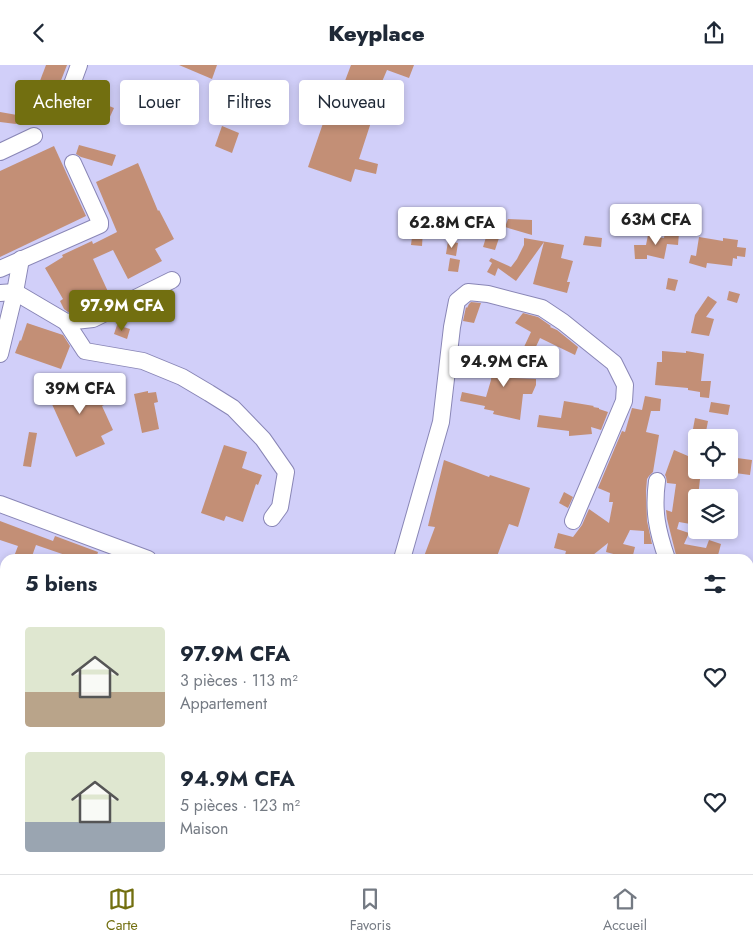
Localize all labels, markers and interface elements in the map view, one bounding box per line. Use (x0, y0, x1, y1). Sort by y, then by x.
text: Keyplace (328, 17, 425, 49)
icon: back (25, 19, 53, 47)
icon: share (700, 19, 728, 47)
chip: Acheter (15, 80, 110, 125)
chip: Louer (120, 80, 199, 125)
chip: Filtres (209, 80, 289, 125)
chip: Nouveau (299, 80, 404, 125)
pin: 63M CFA (610, 203, 702, 246)
pin: 62.8M CFA (395, 207, 509, 249)
text: 63M CFA (621, 208, 691, 231)
text: 62.8M CFA (409, 211, 495, 234)
pin: 97.9M CFA (65, 289, 179, 332)
text: 97.9M CFA (80, 294, 164, 317)
pin: 94.9M CFA (447, 345, 561, 388)
text: 94.9M CFA (460, 350, 548, 373)
pin: 39M CFA (34, 373, 126, 415)
text: 39M CFA (45, 377, 115, 400)
map controls (688, 429, 738, 539)
button: locate (688, 429, 738, 479)
button: layers (688, 489, 738, 539)
text: 5 biens (25, 569, 97, 599)
icon: filters (701, 570, 729, 598)
text: 97.9M CFA (180, 639, 290, 669)
icon: home (65, 647, 125, 707)
icon: heart (701, 663, 729, 691)
text: 3 pièces · 113 m² (180, 669, 298, 692)
text: Appartement (180, 692, 267, 715)
text: 94.9M CFA (180, 764, 295, 794)
icon: home (65, 772, 125, 832)
icon: heart (701, 788, 729, 816)
text: 5 pièces · 123 m² (180, 794, 300, 817)
text: Maison (180, 817, 228, 840)
tab: Carte (106, 885, 138, 935)
tab: Favoris (350, 885, 391, 935)
tab: Accueil (603, 885, 647, 935)

